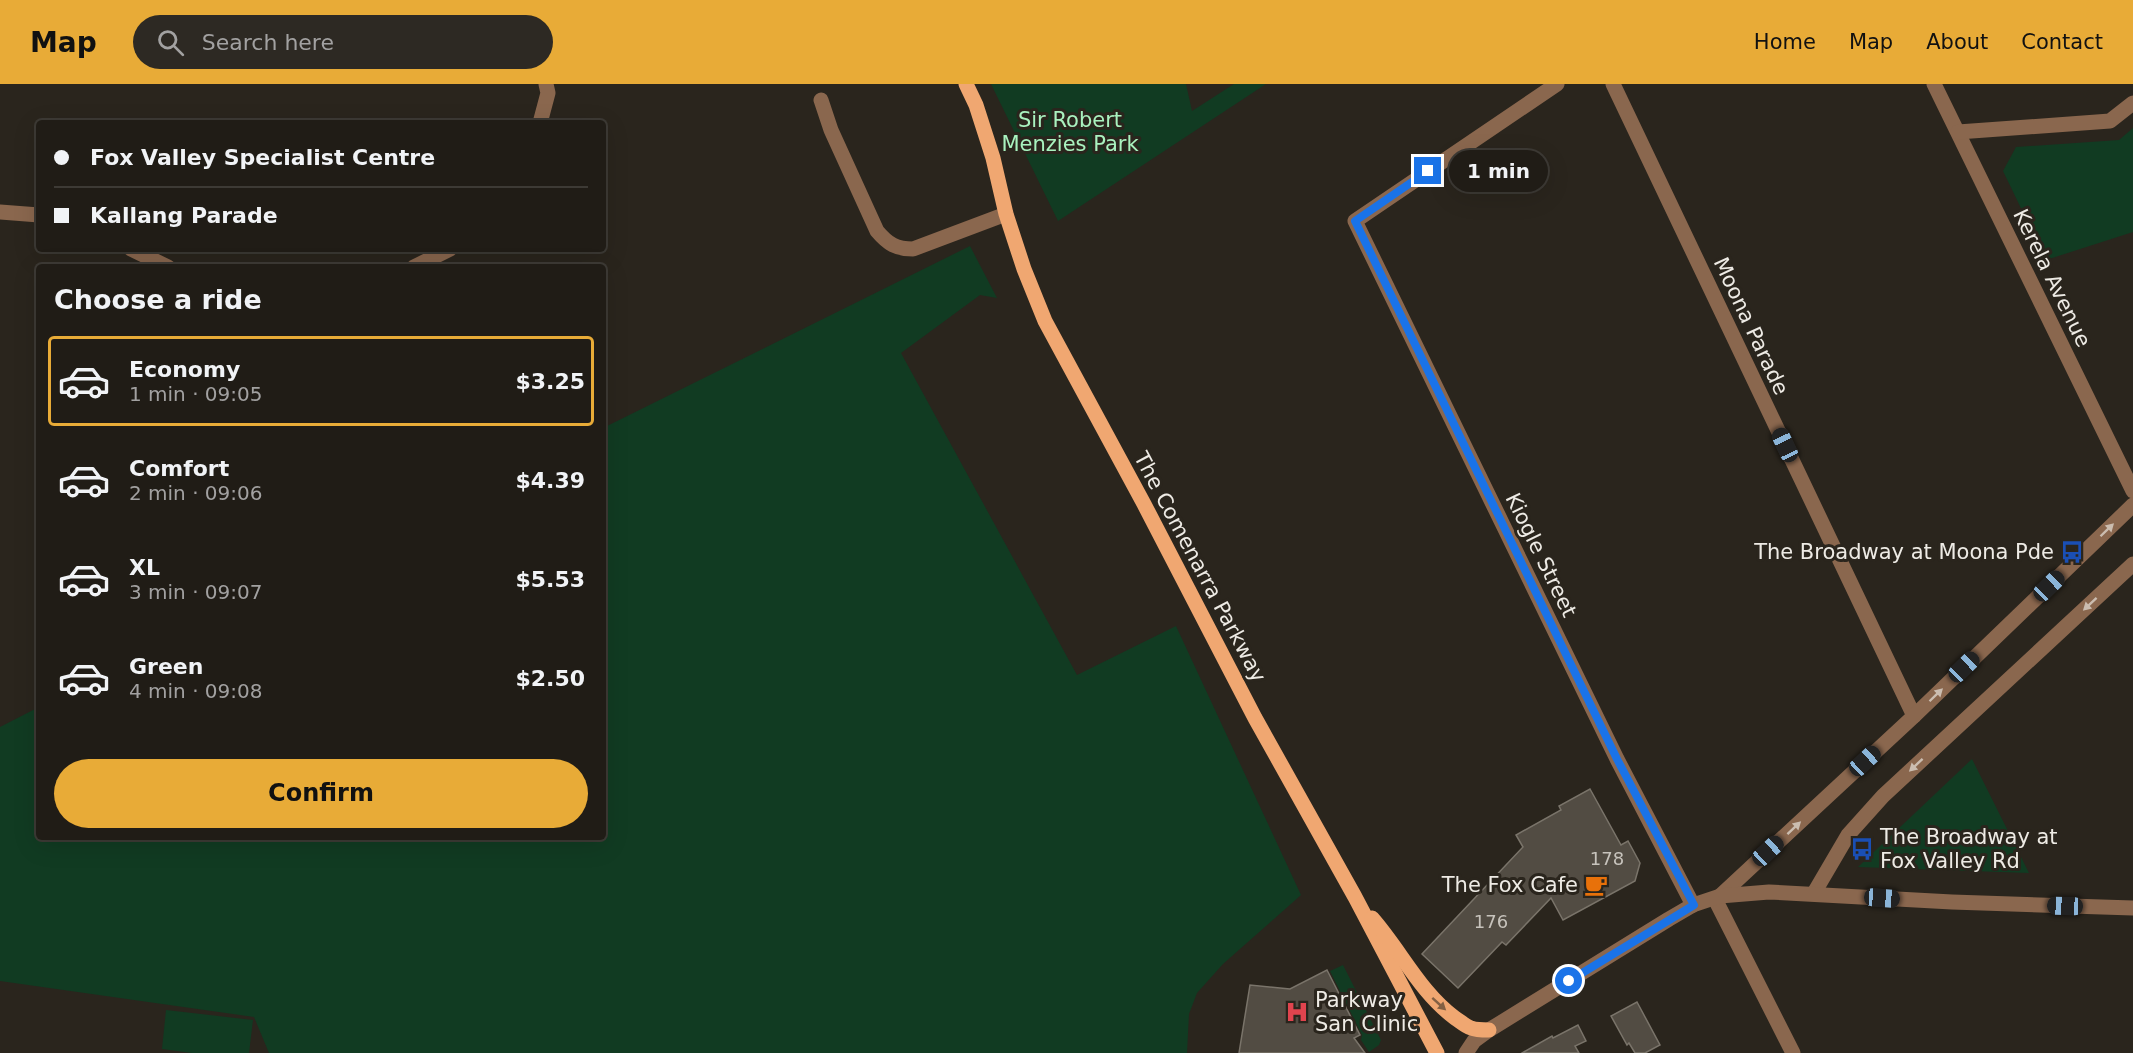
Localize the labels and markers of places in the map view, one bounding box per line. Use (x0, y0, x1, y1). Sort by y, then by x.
bus stop icon: The Broadway at Moona Pde (2059, 539, 2085, 565)
place label: The Broadway at Moona Pde (1753, 540, 2054, 564)
place label: The Broadway at Fox Valley Rd (1879, 825, 2058, 873)
bus stop icon: The Broadway at Fox Valley Rd (1849, 836, 1875, 862)
cafe icon: The Fox Cafe (1583, 872, 1609, 898)
place label: The Fox Cafe (1441, 873, 1578, 897)
place label: Parkway San Clinic (1315, 988, 1418, 1036)
hospital icon: Parkway San Clinic (1284, 999, 1310, 1025)

